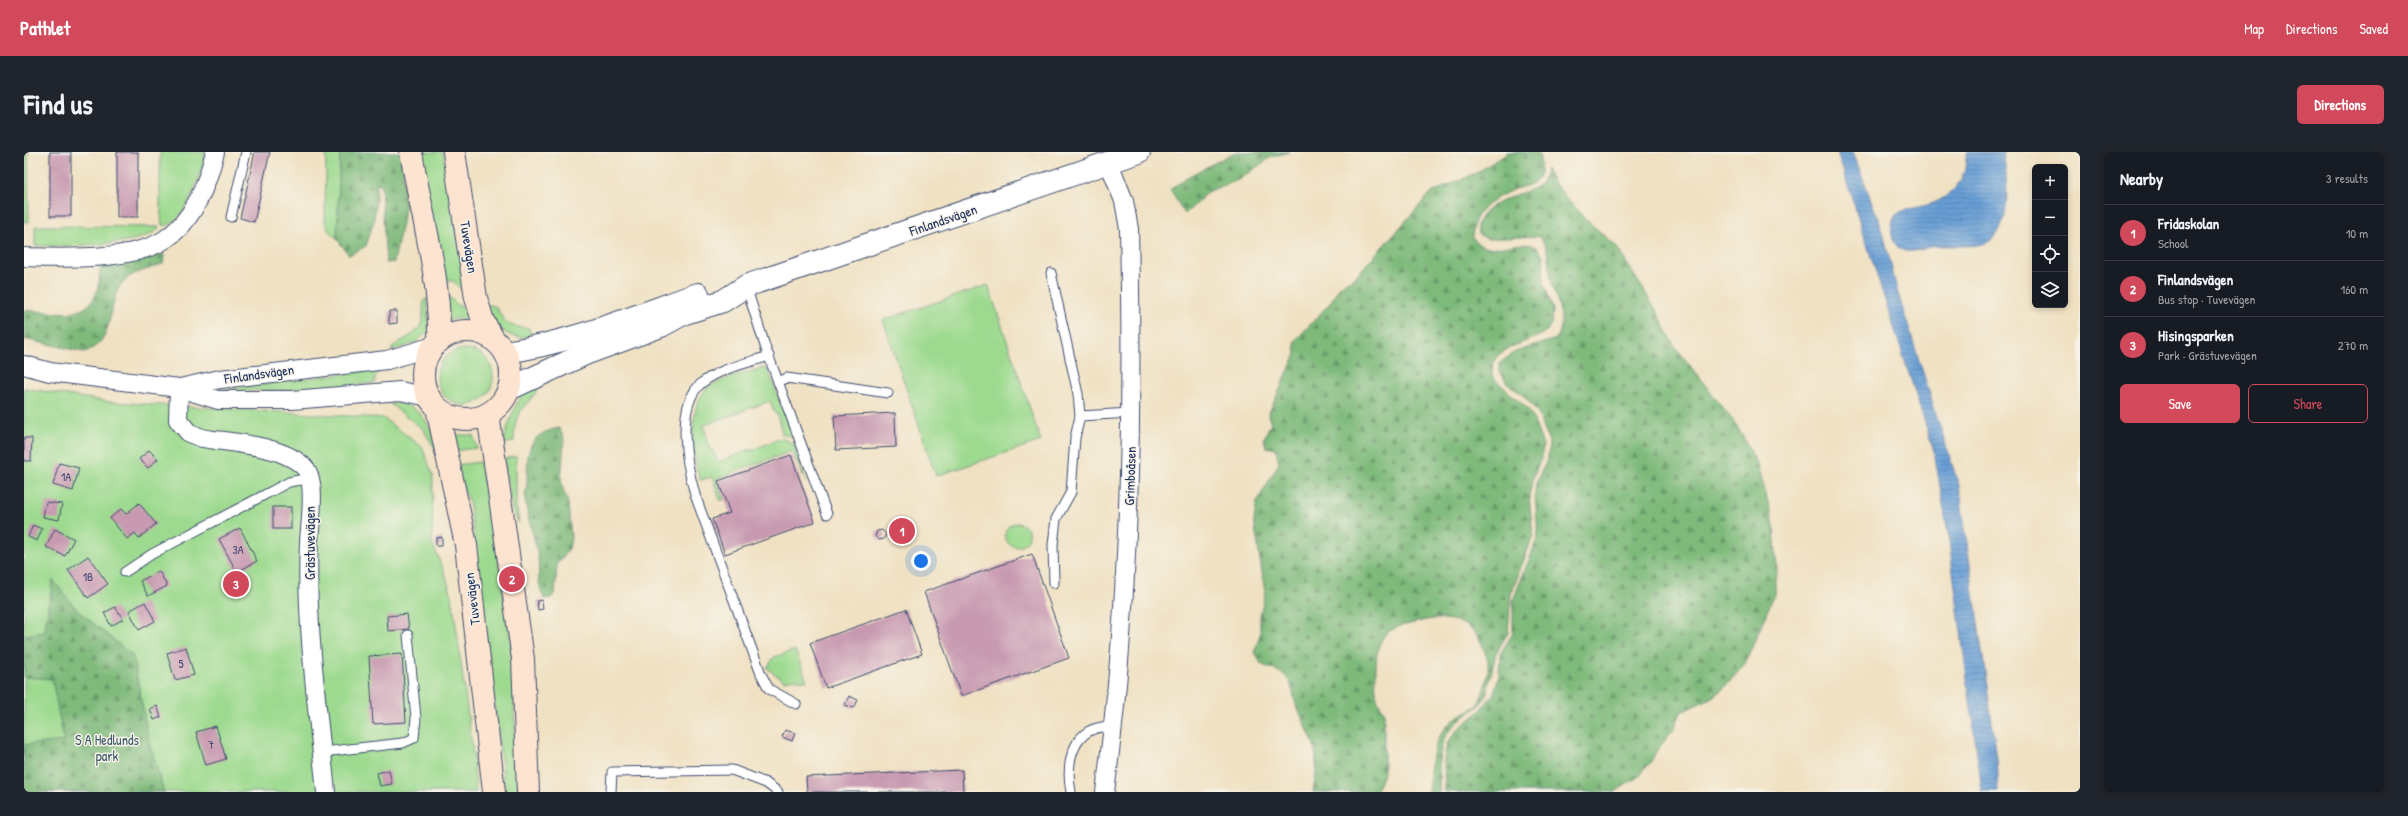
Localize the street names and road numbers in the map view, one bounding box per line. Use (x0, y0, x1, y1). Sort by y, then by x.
street label: Finlandsvägen (906, 199, 980, 241)
street label: Tuvevägen (455, 219, 483, 275)
street label: Finlandsvägen (222, 359, 295, 389)
street label: Grimboåsen (1119, 446, 1140, 506)
street label: Grästuvevägen (300, 506, 320, 580)
street label: Tuvevägen (459, 572, 485, 626)

